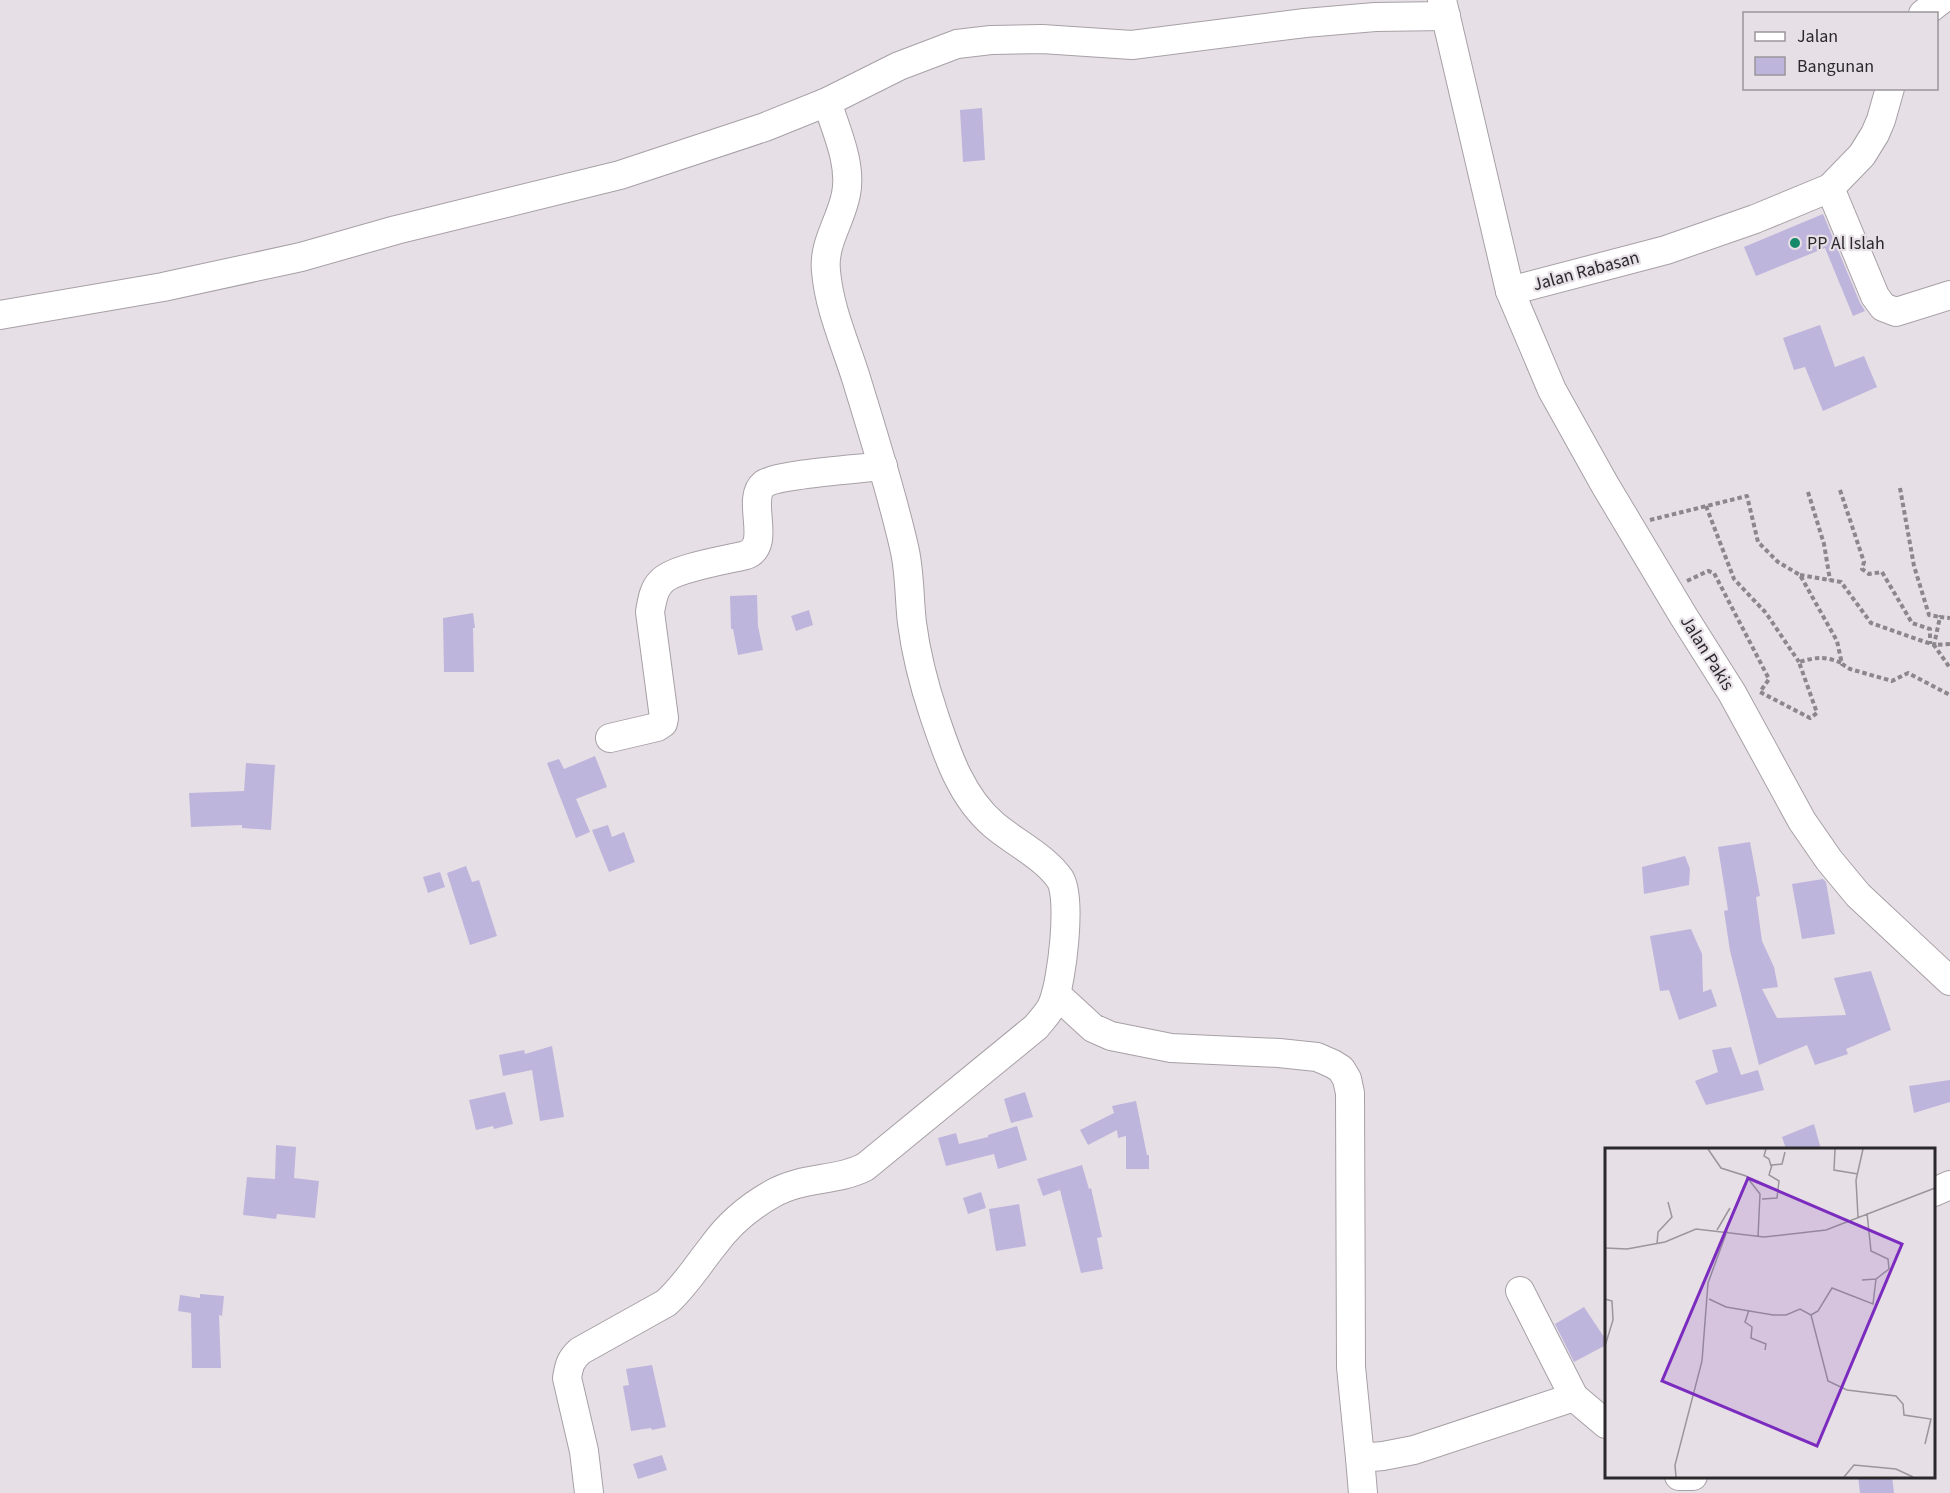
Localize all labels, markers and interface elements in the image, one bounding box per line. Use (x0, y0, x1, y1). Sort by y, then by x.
legend (1743, 12, 1938, 90)
text: Jalan (1797, 24, 1838, 49)
text: Bangunan (1797, 54, 1874, 79)
place label: PP Al Islah (1807, 231, 1885, 256)
marker: PP Al Islah (1788, 236, 1802, 250)
street label: Jalan Rabasan (1530, 245, 1642, 297)
street label: Jalan Pakis (1674, 611, 1740, 695)
inset map (1605, 1148, 1935, 1478)

